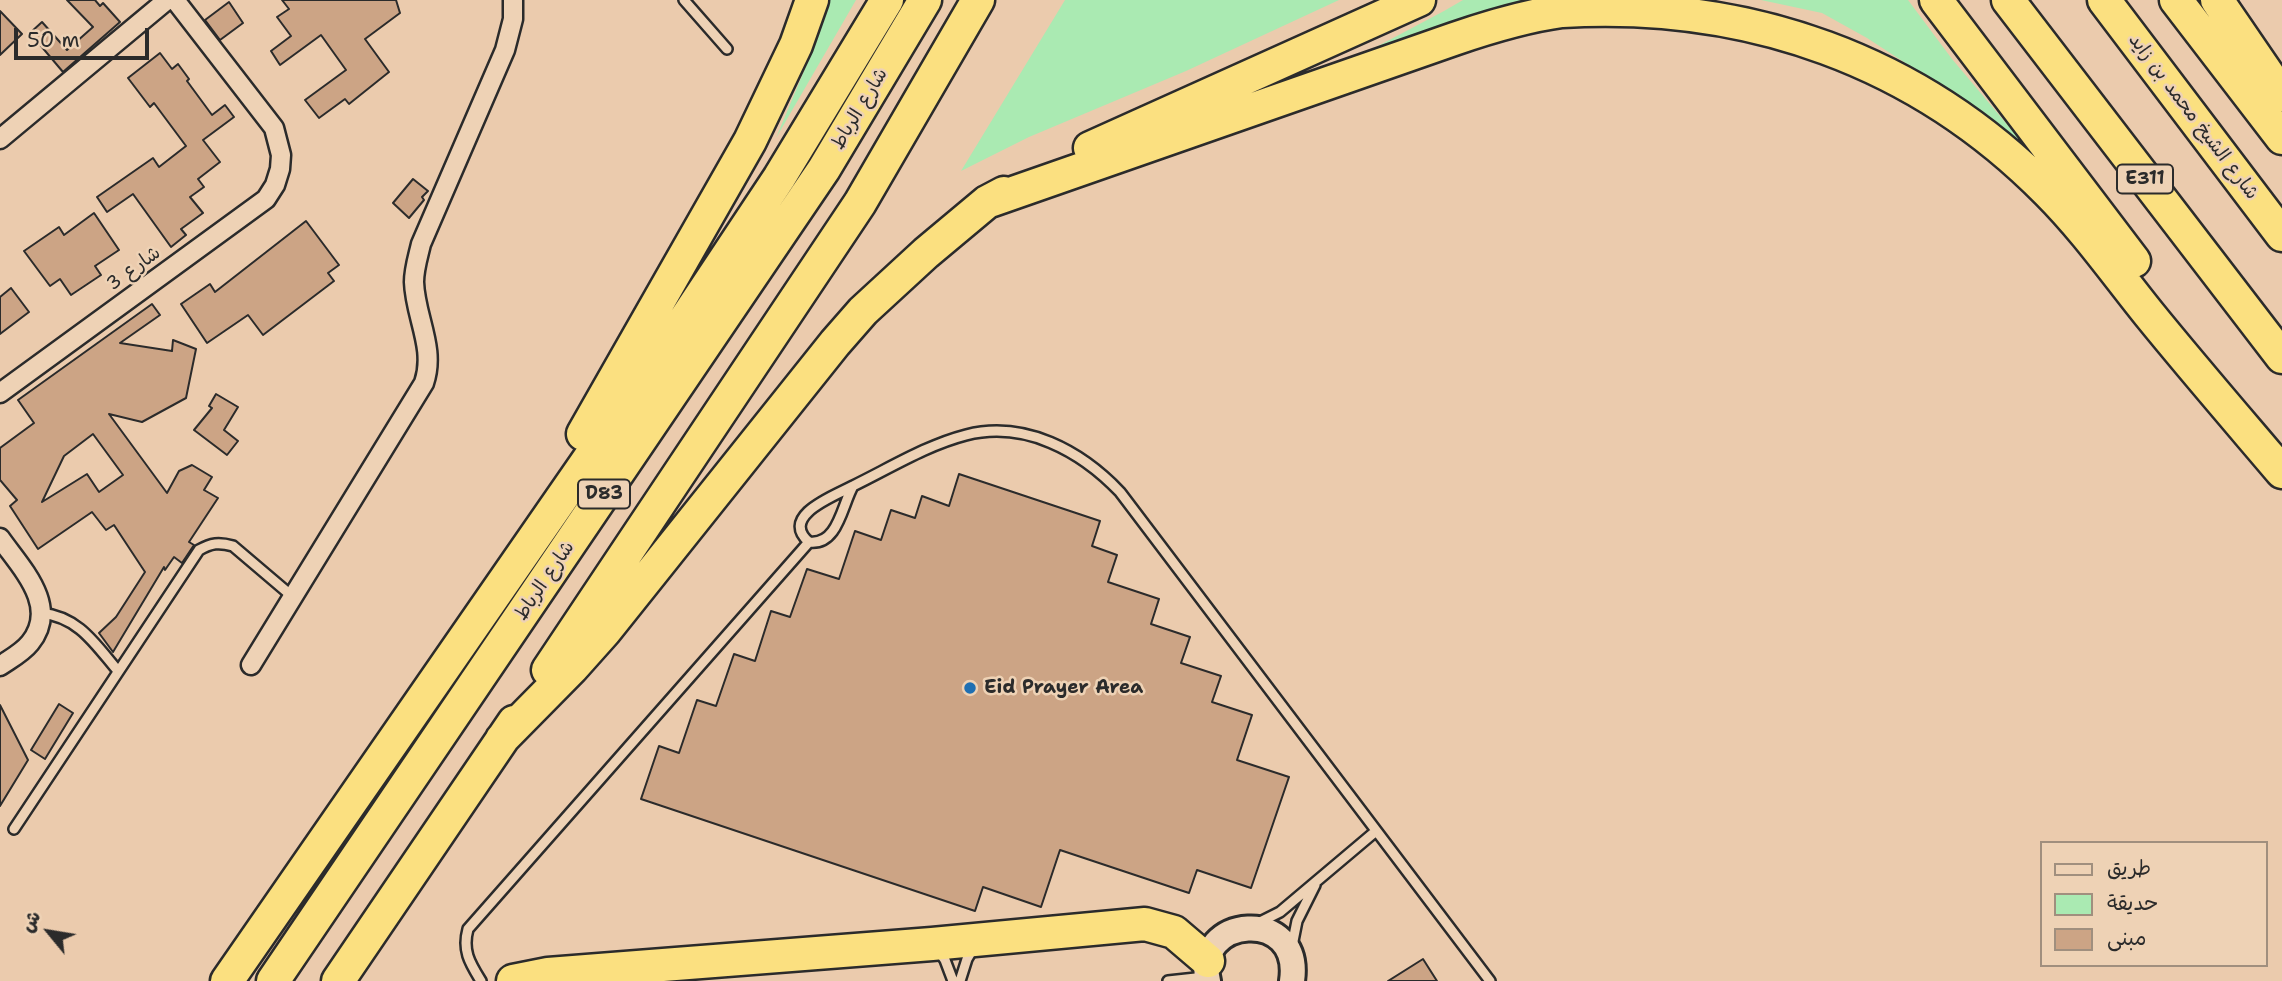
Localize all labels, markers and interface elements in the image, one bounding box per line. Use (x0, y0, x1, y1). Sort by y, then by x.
scale bar (18, 14, 152, 58)
text: 50 m (27, 26, 80, 54)
street label: شارع الشيخ محمد بن زايد (2123, 30, 2263, 204)
street label: شارع الرباط (827, 64, 893, 154)
road number: E311 (2117, 164, 2173, 194)
street label: شارع 3 (103, 242, 165, 296)
road number: D83 (578, 480, 630, 508)
street label: شارع الرباط (510, 537, 580, 625)
place label: Eid Prayer Area (984, 677, 1143, 699)
marker: Eid Prayer Area (962, 680, 978, 696)
legend (2040, 841, 2268, 967)
text: طريق (2107, 854, 2151, 882)
text: حديقة (2107, 889, 2158, 917)
north arrow (14, 897, 84, 967)
text: ش (14, 906, 46, 937)
text: مبنى (2107, 924, 2146, 952)

